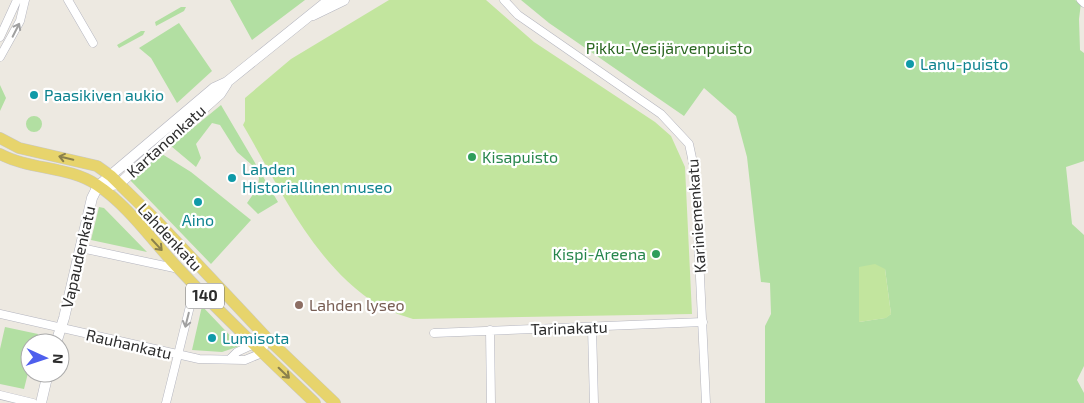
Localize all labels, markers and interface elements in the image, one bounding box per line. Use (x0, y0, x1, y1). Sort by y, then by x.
one-way arrow (11, 22, 21, 37)
park label: Pikku-Vesijärvenpuisto (586, 38, 752, 58)
place label: Lanu-puisto (920, 54, 1008, 73)
marker: Lanu-puisto (904, 58, 916, 70)
place label: Paasikiven aukio (44, 85, 164, 104)
marker: Paasikiven aukio (28, 89, 40, 101)
street label: Kartanonkatu (122, 100, 209, 181)
place label: Kisapuisto (482, 147, 558, 166)
marker: Kisapuisto (466, 151, 478, 163)
one-way arrow (59, 153, 75, 162)
street label: Kariniemenkatu (682, 158, 709, 274)
place label: Lahden Historiallinen museo (242, 159, 392, 196)
marker: Lahden Historiallinen museo (226, 172, 238, 184)
marker: Aino (192, 196, 204, 208)
street label: Lahdenkatu (134, 199, 206, 274)
street label: Vapaudenkatu (57, 204, 99, 310)
place label: Aino (182, 210, 214, 229)
one-way arrow (151, 239, 163, 252)
place label: Kispi-Areena (553, 244, 646, 263)
marker: Kispi-Areena (650, 248, 662, 260)
road number: 140 (186, 284, 224, 308)
place label: Lahden lyseo (309, 295, 405, 314)
marker: Lahden lyseo (293, 299, 305, 311)
one-way arrow (182, 312, 191, 328)
street label: Tarinakatu (530, 317, 608, 338)
street label: Rauhankatu (84, 324, 174, 363)
place label: Lumisota (222, 328, 289, 347)
marker: Lumisota (206, 332, 218, 344)
north arrow (20, 333, 70, 383)
text: N (50, 353, 67, 364)
one-way arrow (277, 367, 290, 379)

